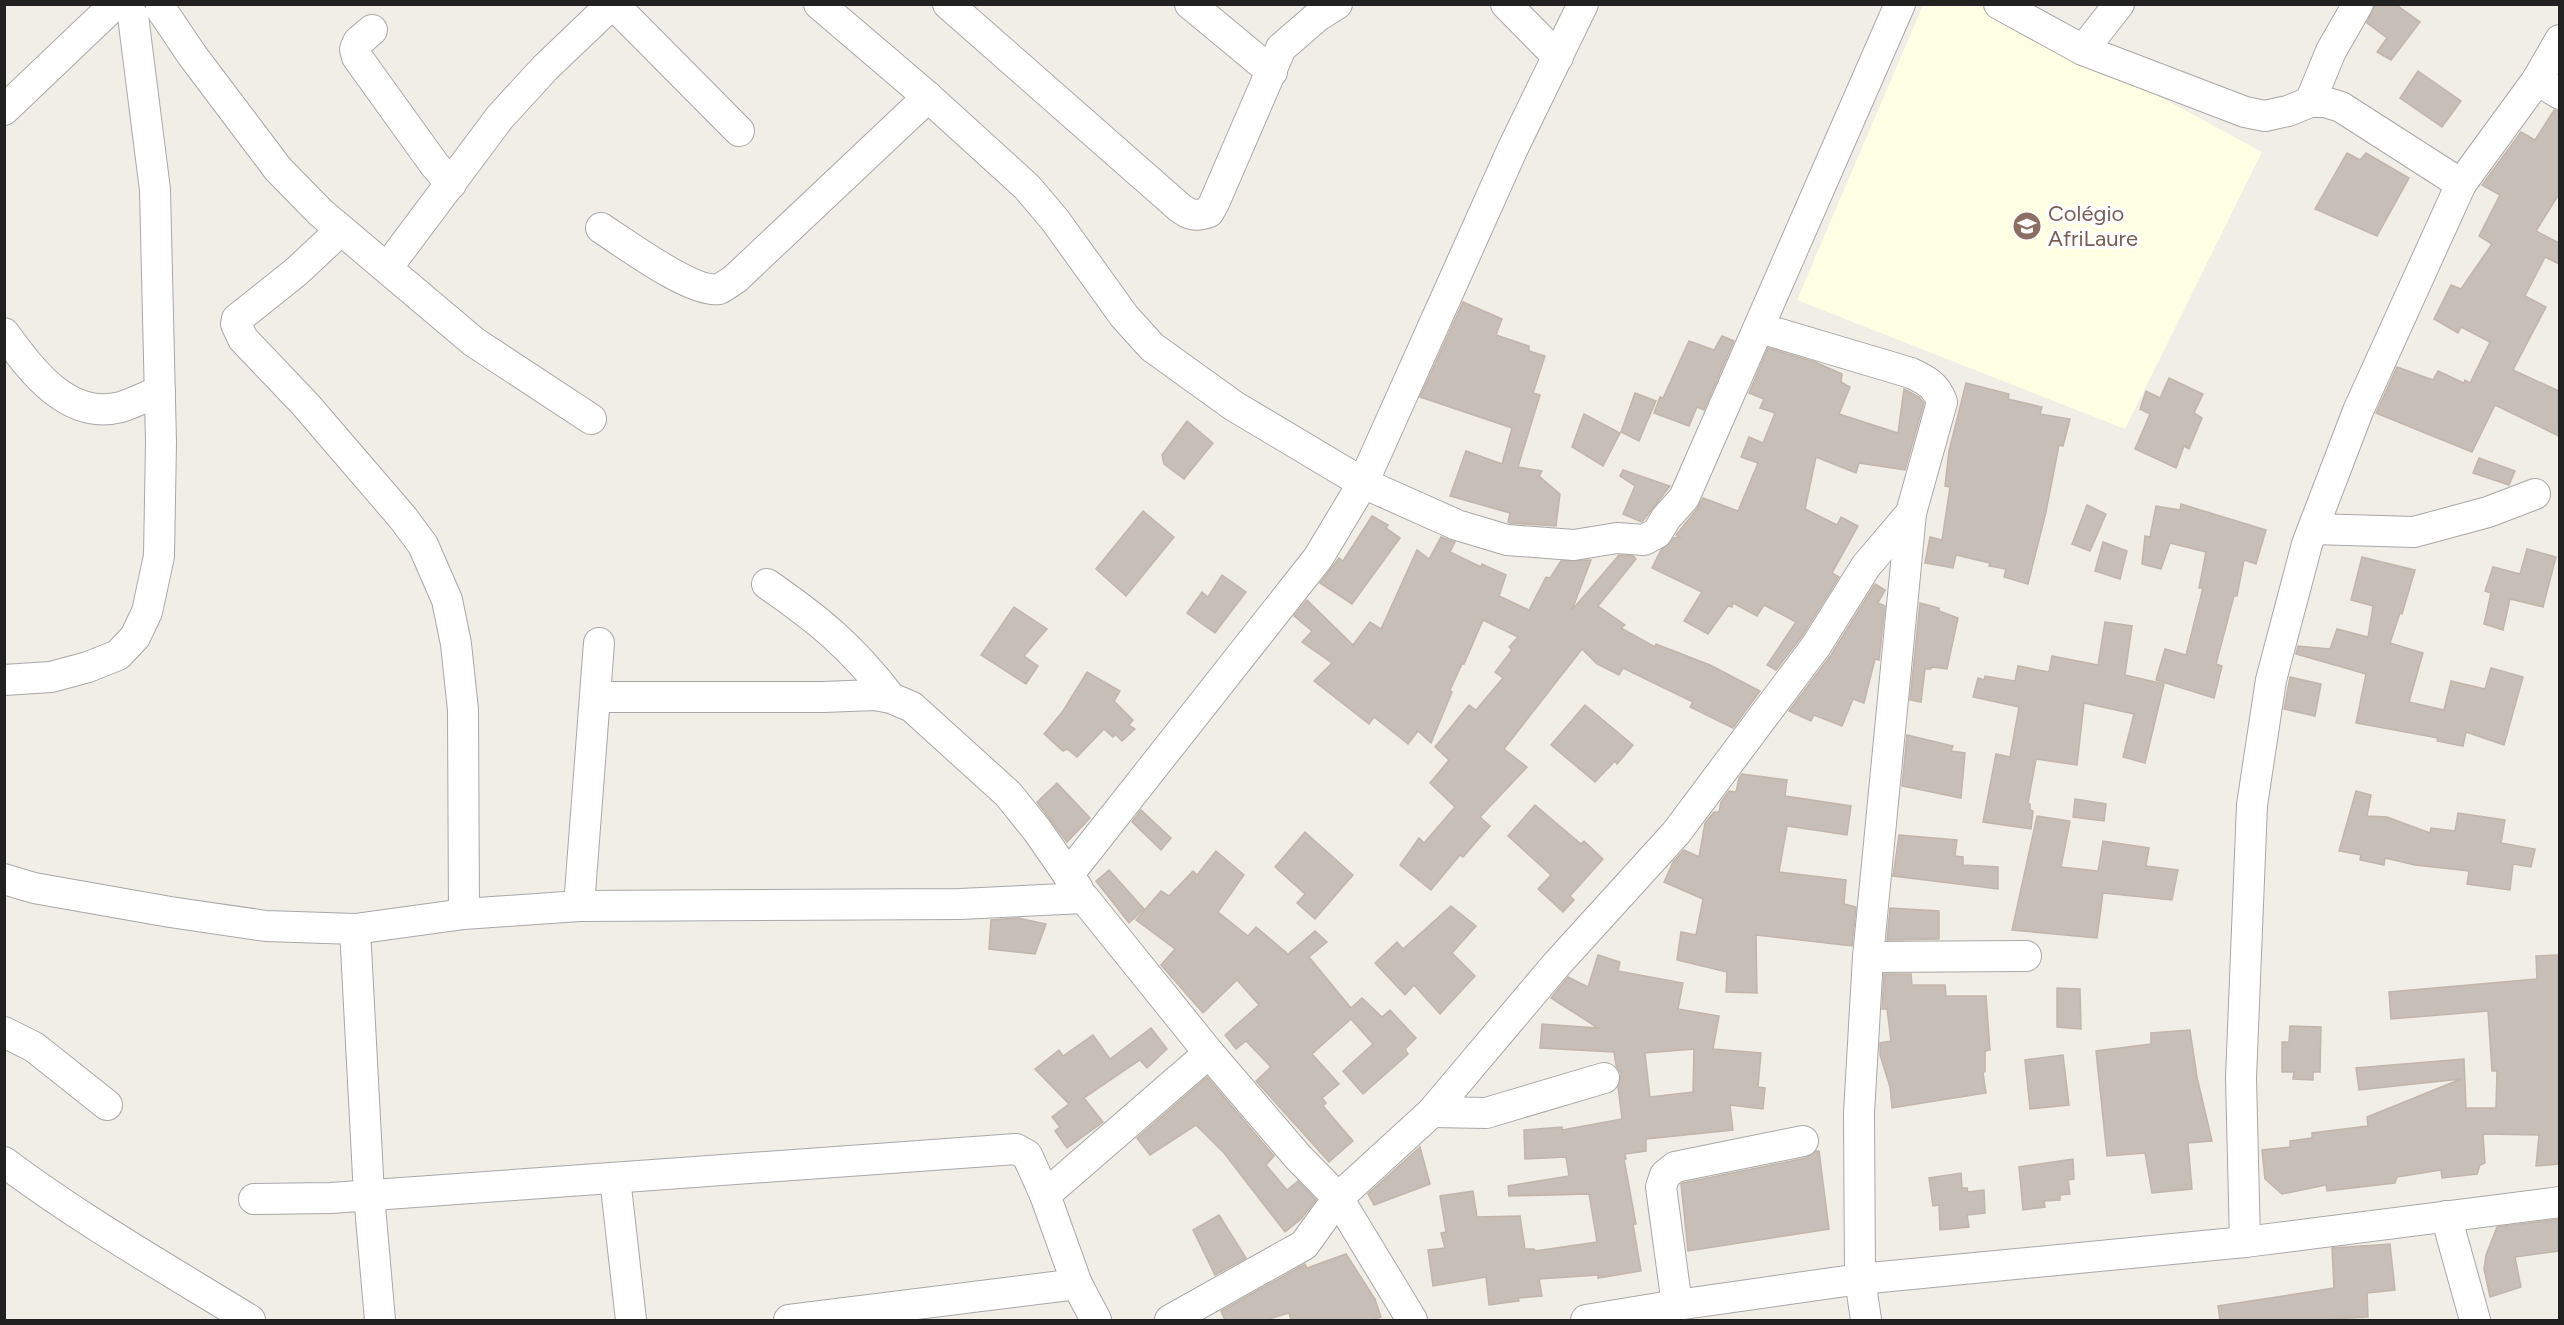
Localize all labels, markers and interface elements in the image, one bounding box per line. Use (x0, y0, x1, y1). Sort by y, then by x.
place label: Colégio AfriLaure (2048, 200, 2138, 252)
school or university icon: Colégio AfriLaure (2011, 210, 2043, 242)

